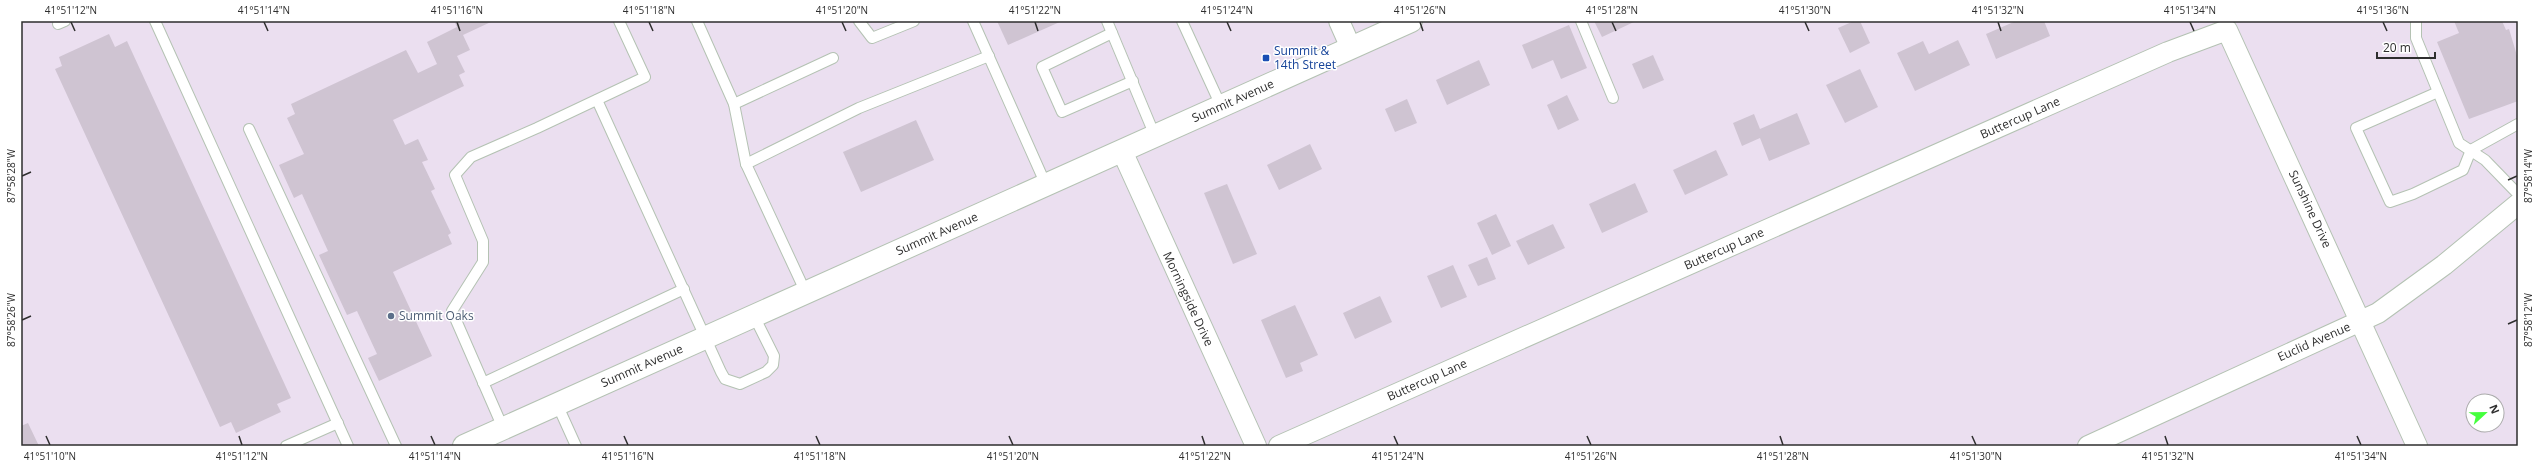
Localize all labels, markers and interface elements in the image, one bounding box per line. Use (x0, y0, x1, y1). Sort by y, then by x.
text: 41°51'12"N (45, 3, 97, 17)
text: 41°51'14"N (238, 3, 290, 17)
text: 41°51'16"N (431, 3, 483, 17)
text: 41°51'18"N (623, 3, 675, 17)
text: 41°51'20"N (816, 3, 868, 17)
text: 41°51'22"N (1009, 3, 1061, 17)
text: 41°51'24"N (1201, 3, 1253, 17)
text: 41°51'26"N (1394, 3, 1446, 17)
text: 41°51'28"N (1586, 3, 1638, 17)
text: 41°51'30"N (1779, 3, 1831, 17)
text: 41°51'32"N (1972, 3, 2024, 17)
text: 41°51'34"N (2164, 3, 2216, 17)
text: 41°51'36"N (2357, 3, 2409, 17)
scale bar (2377, 34, 2435, 60)
text: 20 m (2383, 39, 2411, 56)
place label: Summit & 14th Street (1274, 42, 1336, 73)
marker: Summit & 14th Street (1261, 53, 1271, 63)
street label: Summit Avenue (1189, 75, 1277, 126)
street label: Buttercup Lane (1977, 92, 2063, 143)
text: 87°58'28"W (4, 148, 18, 203)
text: 87°58'14"W (2521, 148, 2535, 203)
street label: Sunshine Drive (2285, 167, 2336, 251)
street label: Summit Avenue (893, 208, 981, 259)
street label: Buttercup Lane (1681, 223, 1767, 274)
street label: Morningside Drive (1159, 249, 1218, 349)
text: 87°58'26"W (4, 292, 18, 347)
text: 87°58'12"W (2521, 292, 2535, 347)
place label: Summit Oaks (399, 307, 474, 324)
marker: Summit Oaks (386, 311, 396, 321)
street label: Euclid Avenue (2275, 318, 2353, 365)
street label: Summit Avenue (598, 340, 686, 391)
street label: Buttercup Lane (1384, 354, 1470, 405)
north arrow (2465, 393, 2505, 433)
text: N (2486, 402, 2503, 416)
text: 41°51'10"N (24, 449, 76, 463)
text: 41°51'12"N (216, 449, 268, 463)
text: 41°51'14"N (409, 449, 461, 463)
text: 41°51'16"N (602, 449, 654, 463)
text: 41°51'18"N (794, 449, 846, 463)
text: 41°51'20"N (987, 449, 1039, 463)
text: 41°51'22"N (1179, 449, 1231, 463)
text: 41°51'24"N (1372, 449, 1424, 463)
text: 41°51'26"N (1565, 449, 1617, 463)
text: 41°51'28"N (1757, 449, 1809, 463)
text: 41°51'30"N (1950, 449, 2002, 463)
text: 41°51'32"N (2142, 449, 2194, 463)
text: 41°51'34"N (2335, 449, 2387, 463)

